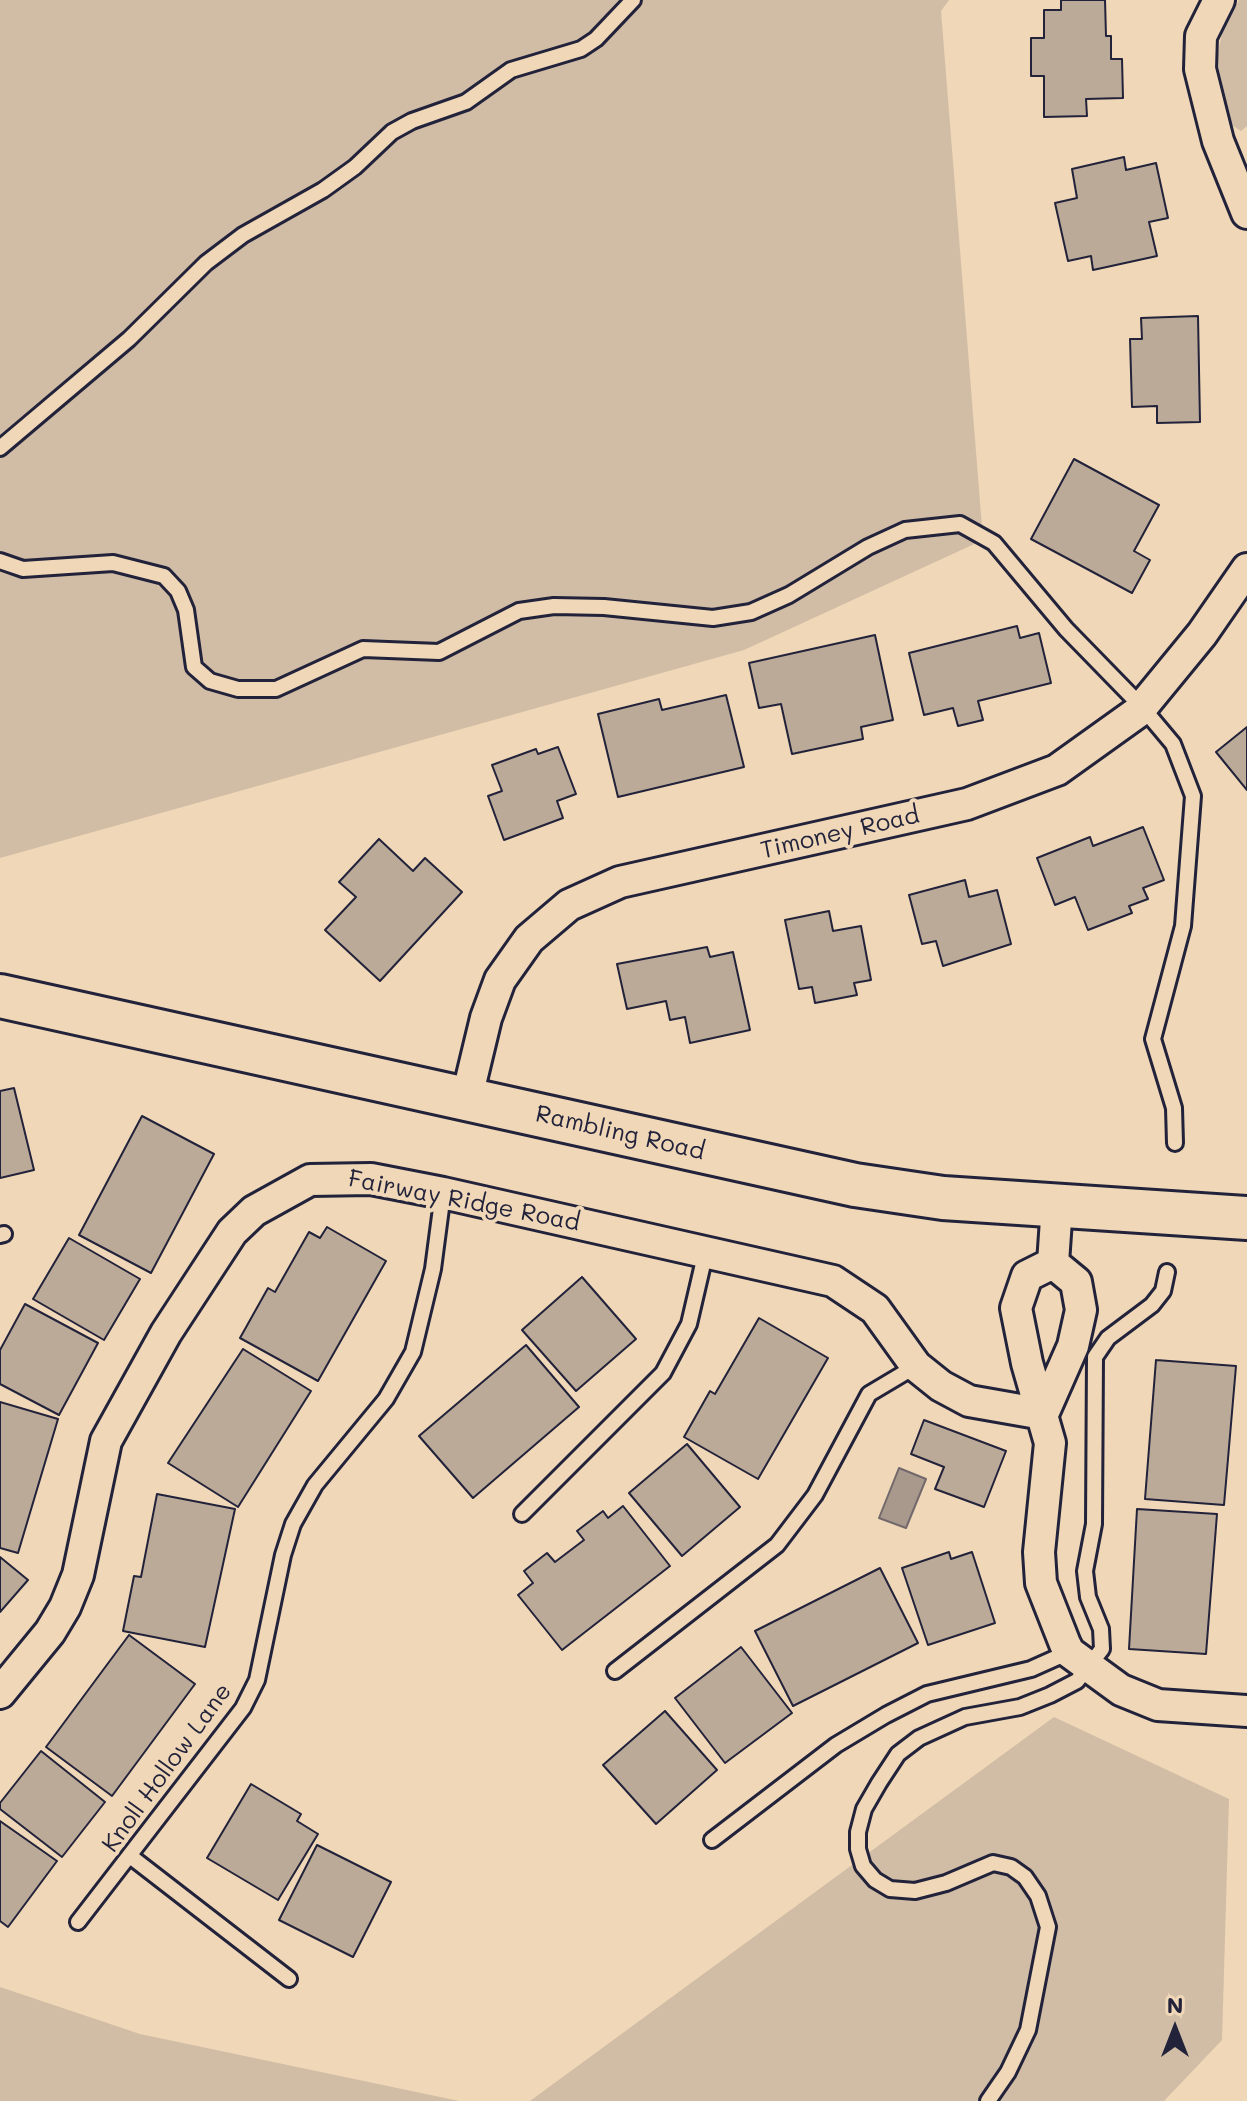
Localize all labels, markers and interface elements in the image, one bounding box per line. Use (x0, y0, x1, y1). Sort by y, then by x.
street label: Timoney Road (758, 801, 922, 865)
street label: Rambling Road (533, 1100, 707, 1166)
street label: Fairway Ridge Road (346, 1164, 582, 1238)
street label: Knoll Hollow Lane (96, 1678, 238, 1858)
north arrow (1135, 1989, 1215, 2069)
text: N (1167, 1990, 1183, 2019)

